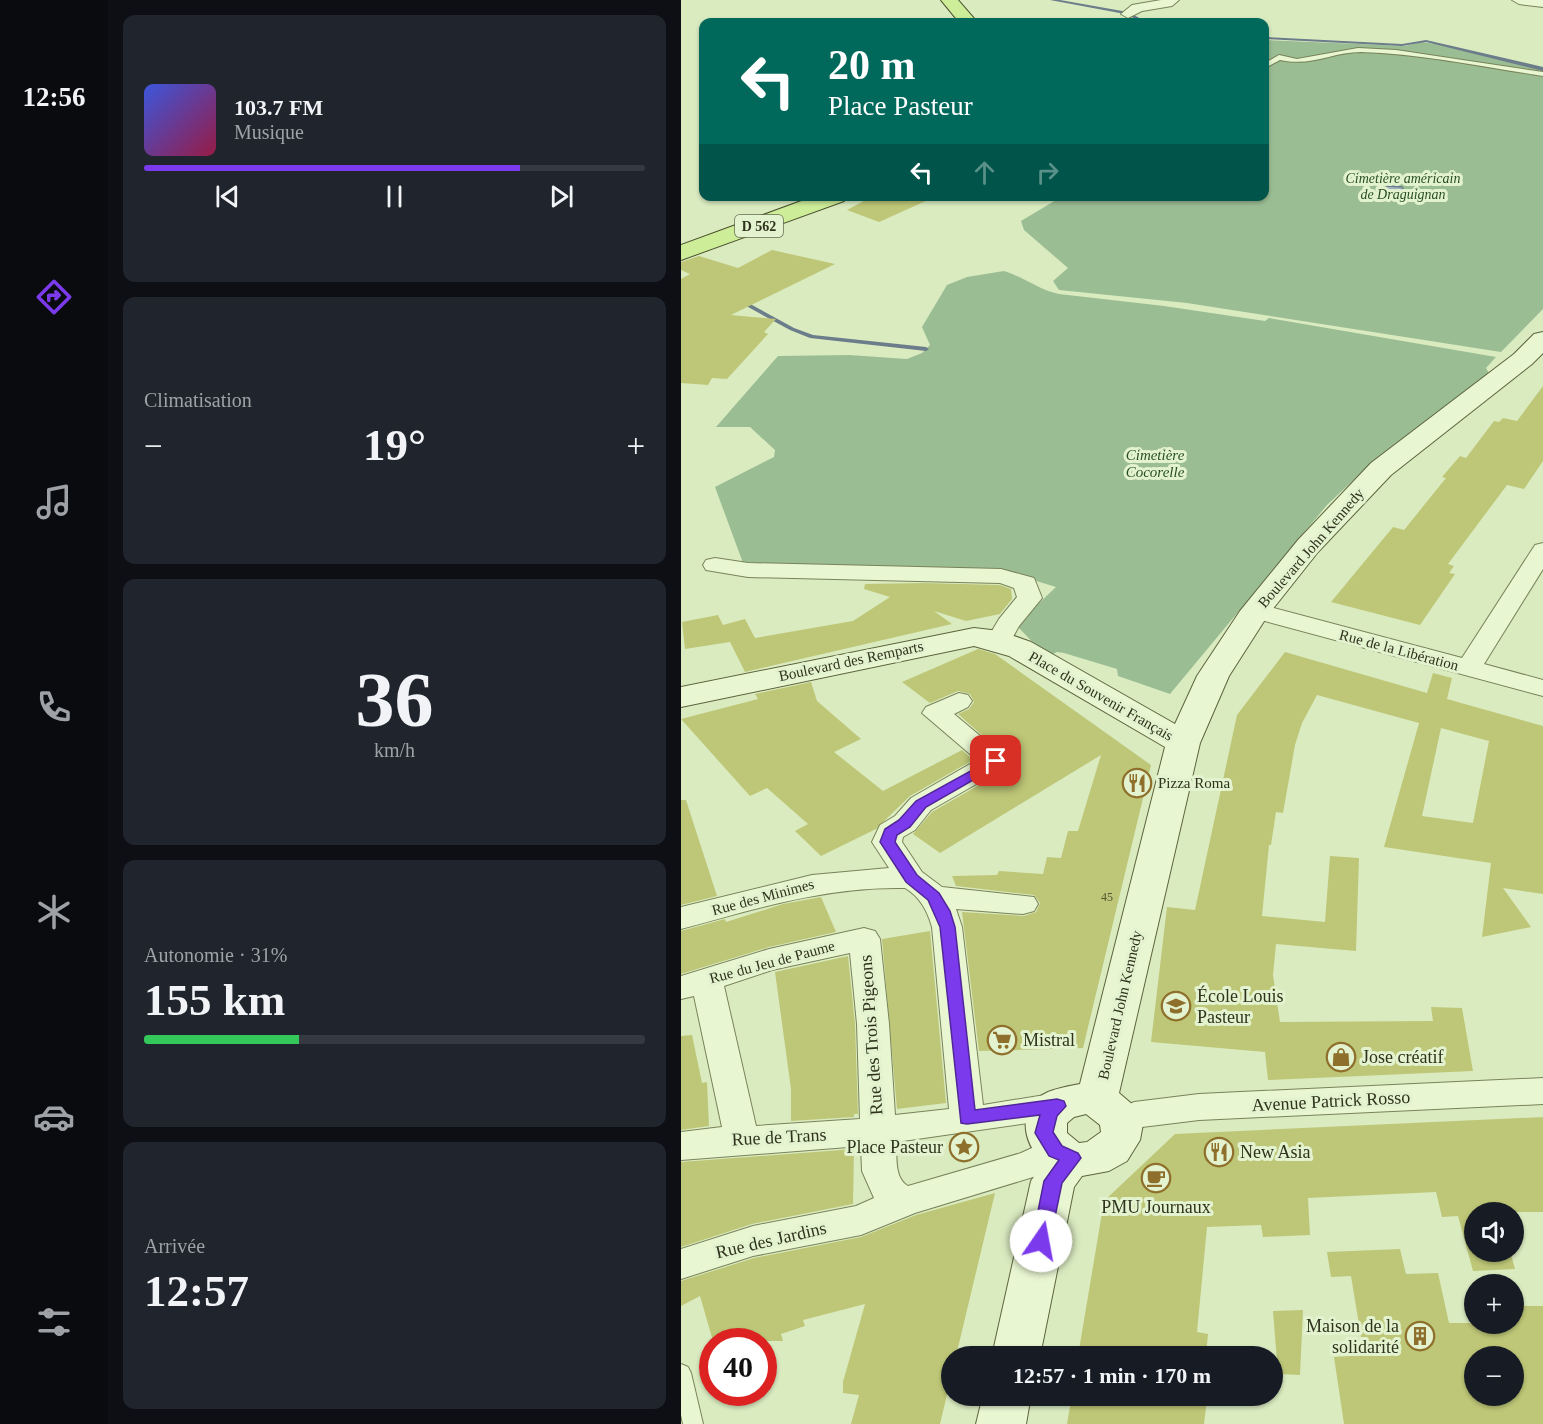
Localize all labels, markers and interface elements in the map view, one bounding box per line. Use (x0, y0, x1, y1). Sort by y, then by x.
icon: left (729, 42, 807, 120)
text: 20 m (828, 42, 916, 88)
text: 12:56 (23, 82, 86, 112)
text: Place Pasteur (828, 91, 973, 121)
text: 103.7 FM (234, 95, 323, 120)
text: Musique (234, 121, 304, 143)
icon: left (905, 156, 938, 189)
icon: ahead (968, 156, 1001, 189)
icon: right (1031, 156, 1064, 189)
park label: Cimetière américain de Draguignan (1346, 171, 1460, 202)
icon: previous (211, 180, 244, 213)
icon: pause (378, 180, 411, 213)
icon: next (545, 180, 578, 213)
road number: D 562 (735, 215, 783, 237)
icon: directions (33, 276, 75, 318)
text: Climatisation (144, 389, 252, 411)
text: 19° (363, 420, 426, 470)
text: − (144, 428, 163, 464)
text: + (626, 428, 645, 464)
park label: Cimetière Cocorelle (1126, 447, 1185, 480)
icon: music (33, 481, 75, 523)
street label: Boulevard John Kennedy (1255, 485, 1367, 611)
street label: Rue de la Libération (1338, 626, 1461, 674)
street label: Boulevard des Remparts (777, 638, 925, 684)
street label: Place du Souvenir Français (1026, 648, 1176, 744)
text: 36 (356, 656, 434, 743)
icon: phone (33, 686, 75, 728)
pin (970, 735, 1021, 786)
text: km/h (374, 739, 415, 761)
icon: arrive (979, 744, 1012, 777)
restaurant icon: Pizza Roma (1121, 767, 1153, 799)
place label: Pizza Roma (1158, 775, 1230, 791)
street label: Rue des Minimes (710, 876, 816, 918)
house number: 45 (1101, 890, 1113, 904)
icon: climate (33, 891, 75, 933)
street label: Boulevard John Kennedy (1095, 928, 1145, 1081)
street label: Rue du Jeu de Paume (708, 937, 837, 986)
text: Autonomie · 31% (144, 944, 287, 966)
street label: Rue des Trois Pigeons (855, 954, 887, 1116)
text: 155 km (144, 975, 285, 1025)
place label: École Louis Pasteur (1197, 985, 1283, 1027)
school or university icon: École Louis Pasteur (1160, 990, 1192, 1022)
supermarket icon: Mistral (986, 1024, 1018, 1056)
place label: Mistral (1023, 1030, 1075, 1050)
shop icon: Jose créatif (1325, 1041, 1357, 1073)
place label: Jose créatif (1362, 1047, 1443, 1067)
street label: Avenue Patrick Rosso (1251, 1087, 1411, 1115)
icon: car (33, 1096, 75, 1138)
street label: Rue de Trans (731, 1125, 827, 1149)
place icon: Place Pasteur (948, 1131, 980, 1163)
restaurant icon: New Asia (1203, 1136, 1235, 1168)
place label: Place Pasteur (847, 1137, 943, 1157)
place label: New Asia (1240, 1142, 1311, 1162)
cafe icon: PMU Journaux (1140, 1162, 1172, 1194)
place label: PMU Journaux (1101, 1197, 1211, 1217)
map controls (1464, 1202, 1524, 1406)
button: sound (1464, 1202, 1524, 1262)
position arrow (1009, 1209, 1073, 1273)
street label: Rue des Jardins (714, 1218, 828, 1262)
text: Arrivée (144, 1235, 205, 1257)
text: 12:57 (144, 1266, 249, 1316)
button: + (1464, 1274, 1524, 1334)
icon: filters (33, 1301, 75, 1343)
place label: Maison de la solidarité (1306, 1316, 1399, 1357)
building icon: Maison de la solidarité (1404, 1320, 1436, 1352)
speed limit sign: 40 (699, 1328, 777, 1406)
button: − (1464, 1346, 1524, 1406)
text: 12:57 · 1 min · 170 m (1013, 1363, 1211, 1388)

